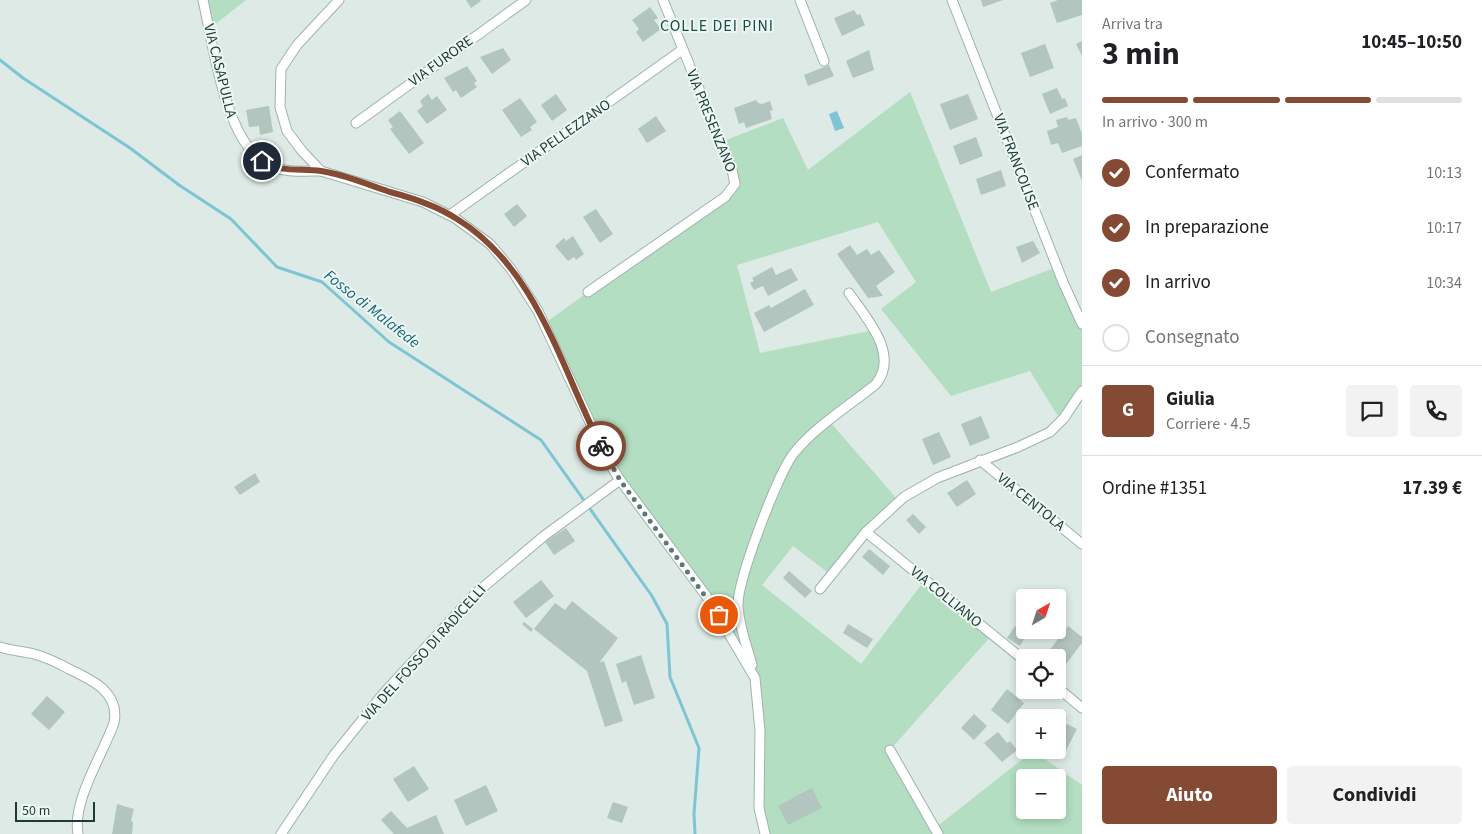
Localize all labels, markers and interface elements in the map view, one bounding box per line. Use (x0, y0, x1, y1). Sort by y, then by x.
text: Arriva tra (1102, 13, 1163, 35)
district label: COLLE DEI PINI (660, 15, 774, 37)
street label: VIA CASAPULLA (198, 22, 242, 121)
text: 10:45–10:50 (1361, 29, 1462, 56)
street label: VIA FURORE (405, 30, 478, 91)
text: 3 min (1102, 31, 1180, 77)
street label: VIA PRESENZANO (681, 66, 741, 176)
street label: VIA PELLEZZANO (517, 94, 615, 172)
street label: VIA FRANCOLISE (988, 111, 1044, 213)
text: In arrivo · 300 m (1102, 111, 1208, 133)
pin (241, 140, 283, 182)
icon: home (248, 147, 276, 175)
icon: check (1102, 159, 1130, 187)
text: Confermato (1145, 159, 1239, 186)
text: 10:13 (1426, 162, 1462, 184)
icon: check (1102, 214, 1130, 242)
text: In preparazione (1145, 214, 1269, 241)
text: 10:17 (1426, 217, 1462, 239)
water label: Fosso di Malafede (319, 265, 425, 354)
icon: check (1102, 269, 1130, 297)
text: In arrivo (1145, 269, 1211, 296)
text: 10:34 (1426, 272, 1462, 294)
text: Consegnato (1145, 324, 1239, 351)
button: chat (1346, 385, 1398, 437)
button: phone (1410, 385, 1462, 437)
text: Giulia (1166, 386, 1215, 413)
text: G (1122, 397, 1134, 424)
text: Corriere · 4.5 (1166, 413, 1250, 435)
courier (576, 421, 626, 471)
icon: bike (587, 432, 615, 460)
street label: VIA CENTOLA (992, 468, 1070, 537)
text: Ordine #1351 (1102, 475, 1207, 502)
text: 17.39 € (1402, 475, 1462, 502)
street label: VIA COLLIANO (905, 561, 987, 633)
street label: VIA DEL FOSSO DI RADICELLI (357, 580, 491, 726)
north arrow (1016, 589, 1066, 639)
map controls (1016, 589, 1066, 819)
pin (698, 594, 740, 636)
icon: bag (705, 601, 733, 629)
button: locate (1016, 649, 1066, 699)
button: + (1016, 709, 1066, 759)
button: Aiuto (1102, 766, 1277, 824)
button: Condividi (1287, 766, 1462, 824)
button: − (1016, 769, 1066, 819)
scale bar (15, 799, 95, 822)
text: 50 m (22, 801, 50, 821)

